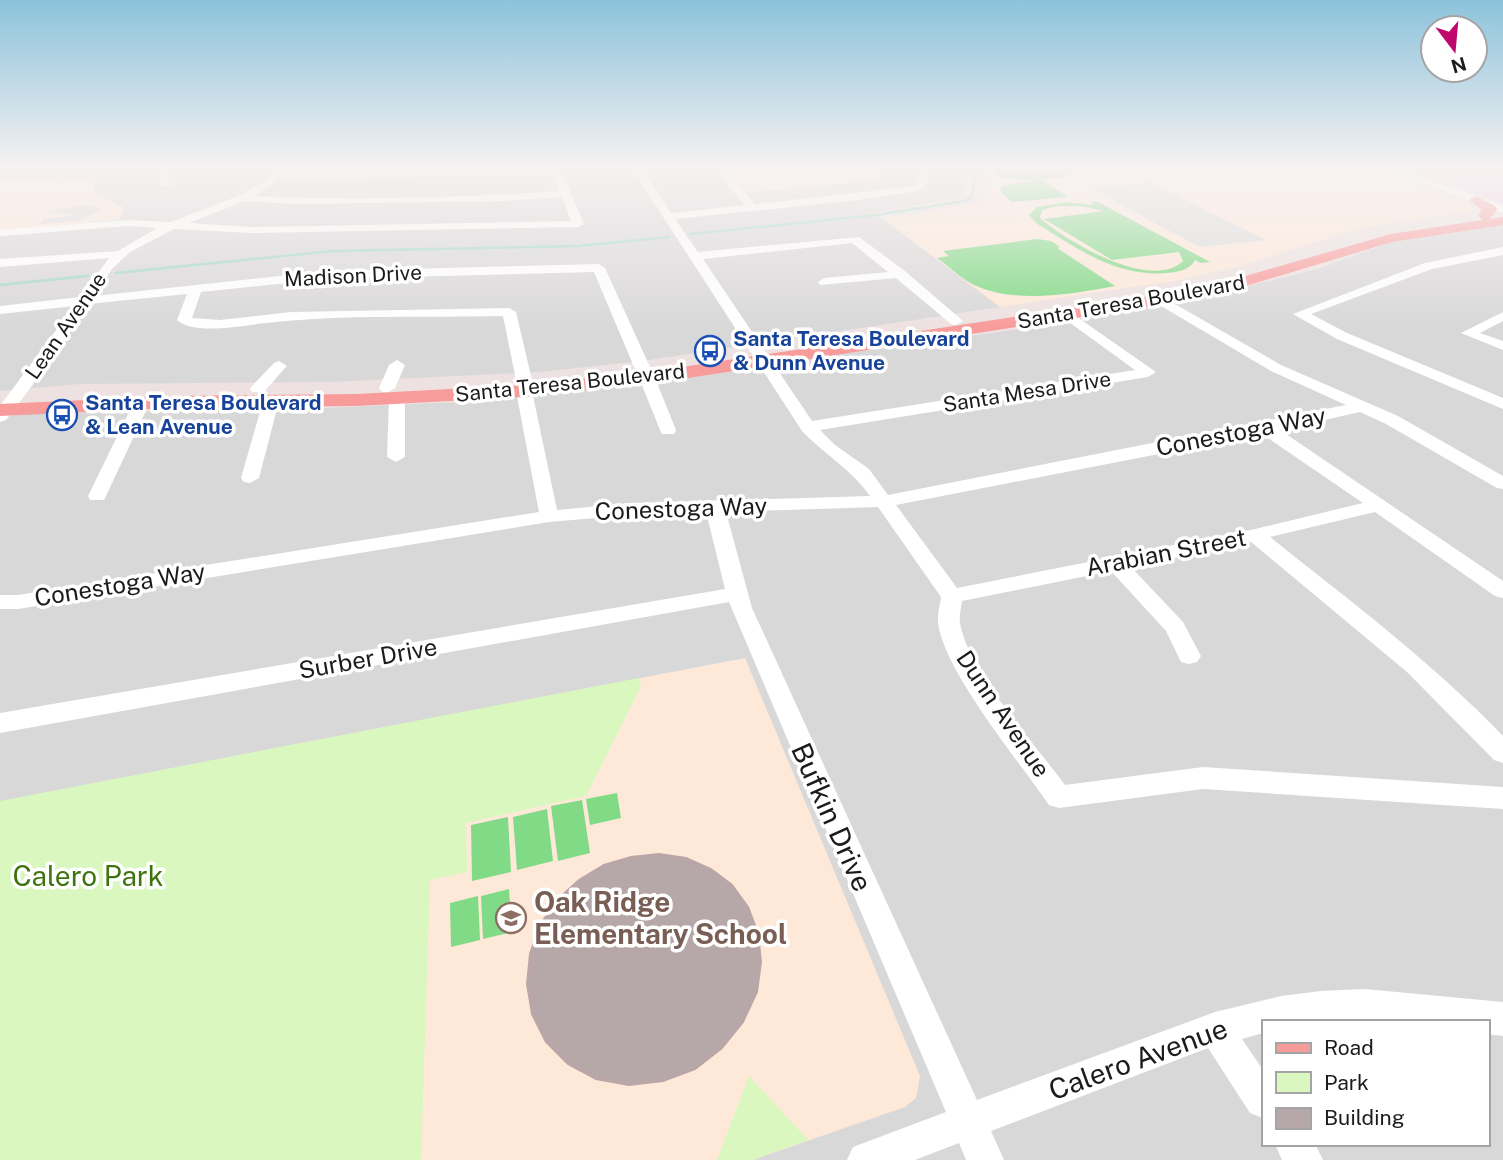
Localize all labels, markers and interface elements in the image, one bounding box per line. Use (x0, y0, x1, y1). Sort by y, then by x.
north arrow (1419, 14, 1489, 84)
text: N (1449, 53, 1469, 78)
street label: Madison Drive (283, 259, 423, 292)
street label: Lean Avenue (20, 268, 112, 384)
street label: Santa Teresa Boulevard (1015, 269, 1247, 334)
place label: Santa Teresa Boulevard & Dunn Avenue (733, 326, 970, 375)
bus stop icon: Santa Teresa Boulevard & Dunn Avenue (693, 334, 727, 368)
street label: Santa Teresa Boulevard (454, 358, 686, 407)
street label: Santa Mesa Drive (941, 366, 1113, 417)
place label: Santa Teresa Boulevard & Lean Avenue (85, 390, 322, 439)
bus stop icon: Santa Teresa Boulevard & Lean Avenue (45, 398, 79, 432)
street label: Conestoga Way (1153, 401, 1328, 461)
street label: Conestoga Way (594, 491, 768, 525)
street label: Arabian Street (1083, 523, 1248, 581)
street label: Conestoga Way (32, 557, 207, 611)
street label: Surber Drive (296, 632, 439, 684)
street label: Dunn Avenue (951, 645, 1056, 782)
street label: Bufkin Drive (785, 737, 880, 896)
park label: Calero Park (12, 859, 164, 892)
place label: Oak Ridge Elementary School (534, 885, 787, 950)
school or university icon: Oak Ridge Elementary School (494, 901, 528, 935)
street label: Calero Avenue (1044, 1011, 1232, 1106)
legend (1262, 1020, 1489, 1146)
text: Road (1324, 1035, 1374, 1060)
text: Park (1324, 1070, 1369, 1095)
text: Building (1324, 1105, 1405, 1130)

